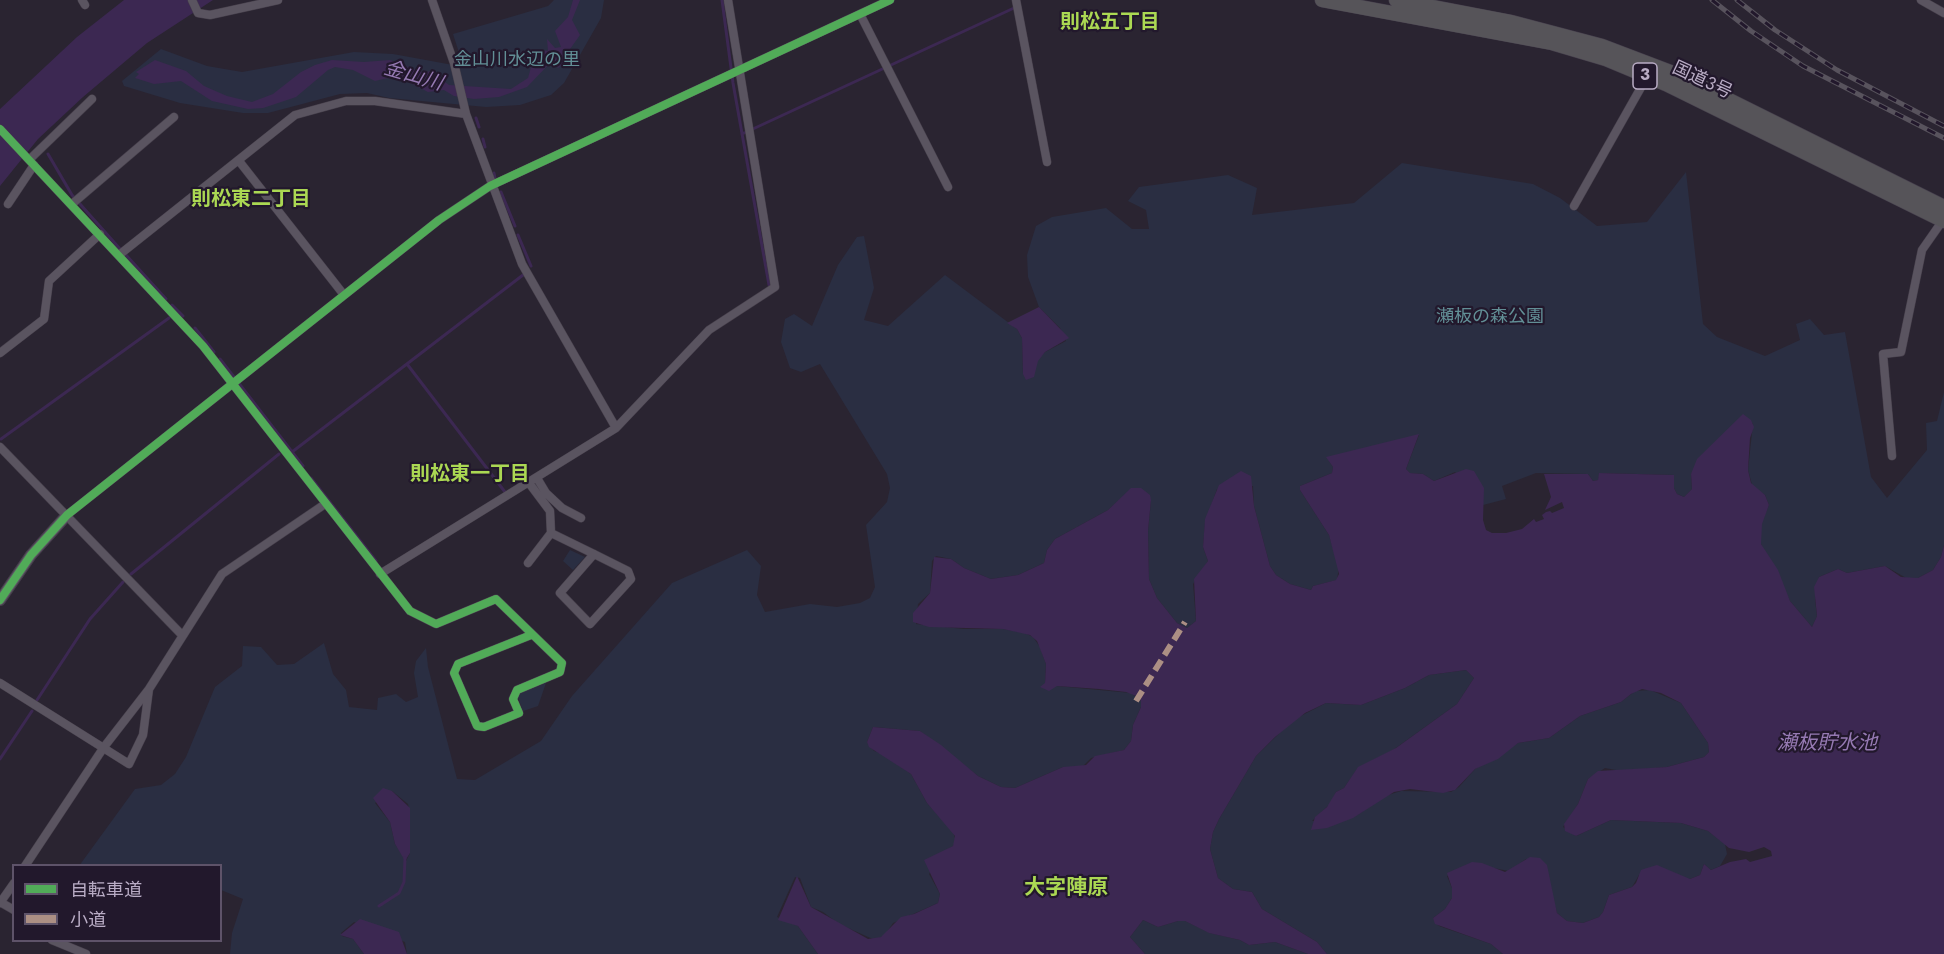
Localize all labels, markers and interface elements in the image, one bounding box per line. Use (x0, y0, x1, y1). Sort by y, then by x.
district label: 則松五丁目 (1060, 11, 1160, 35)
park label: 金山川水辺の里 (454, 50, 580, 72)
water label: 金山川 (381, 57, 445, 97)
street label: 国道3号 (1669, 58, 1735, 104)
road number: 3 (1633, 63, 1657, 89)
district label: 則松東二丁目 (191, 188, 311, 212)
park label: 瀬板の森公園 (1436, 307, 1544, 329)
district label: 則松東一丁目 (410, 463, 530, 487)
water label: 瀬板貯水池 (1777, 732, 1877, 756)
legend (12, 864, 222, 942)
district label: 大字陣原 (1024, 876, 1108, 902)
text: 自転車道 (70, 877, 142, 903)
text: 小道 (70, 907, 106, 933)

